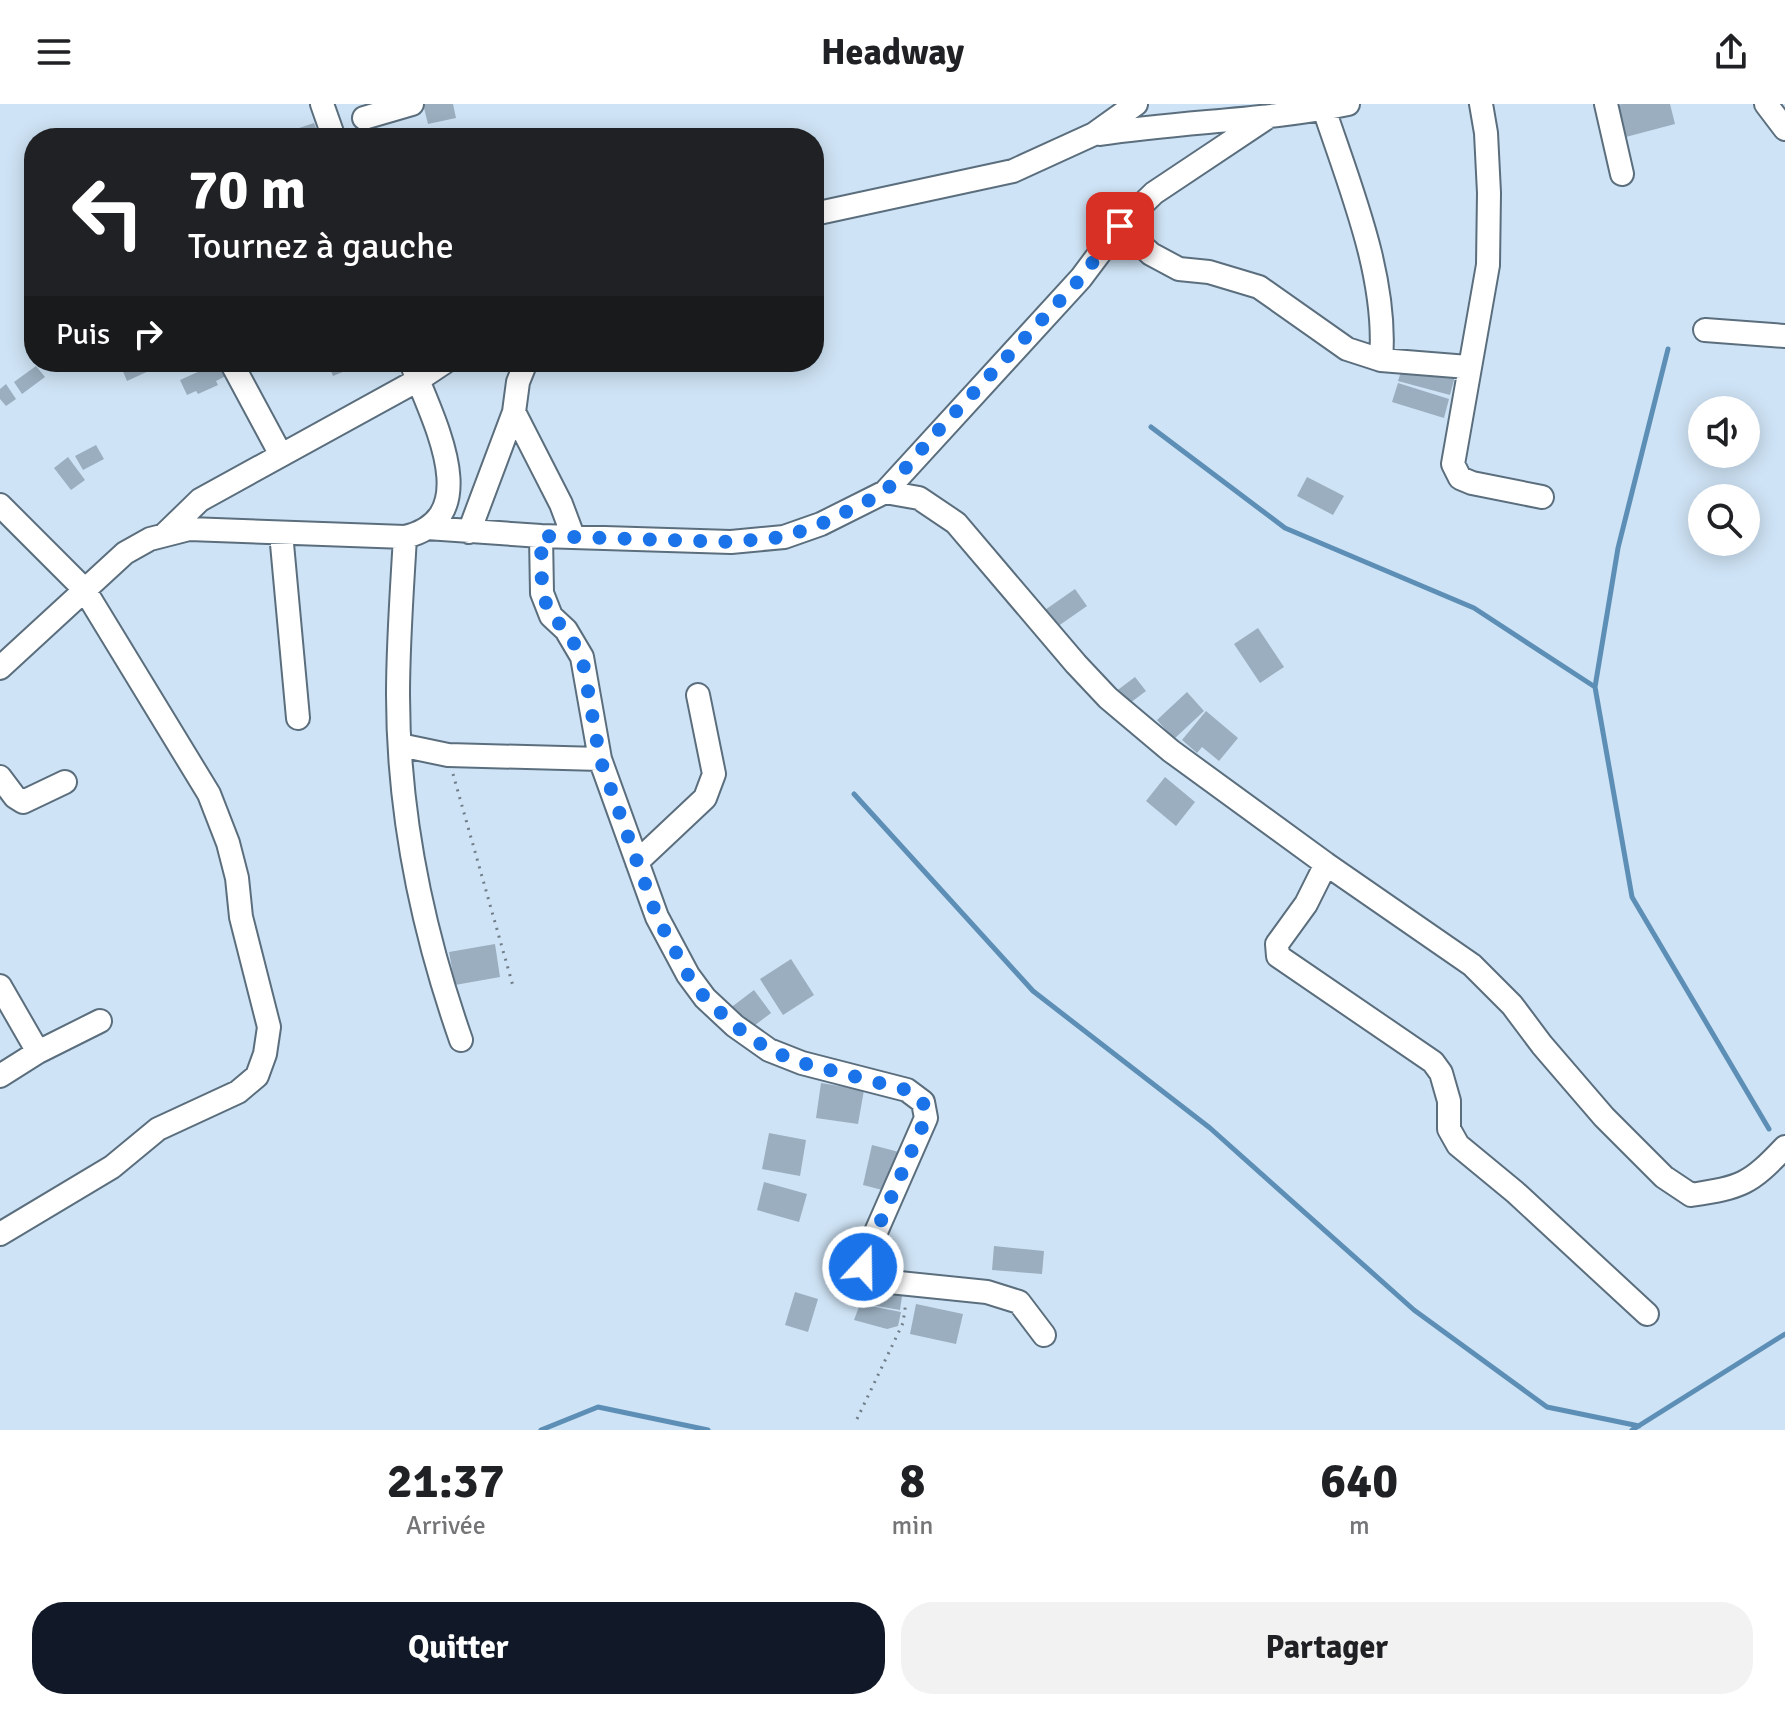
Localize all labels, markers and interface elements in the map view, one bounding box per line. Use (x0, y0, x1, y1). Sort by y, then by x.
icon: menu (32, 30, 76, 74)
text: Headway (821, 30, 964, 75)
icon: share (1709, 30, 1753, 74)
text: 70 m (188, 155, 306, 224)
icon: left (56, 160, 160, 264)
pin (1086, 192, 1154, 260)
icon: arrive (1098, 204, 1142, 248)
text: Tournez à gauche (188, 224, 454, 269)
icon: right (126, 312, 170, 356)
text: Puis (56, 316, 110, 353)
map controls (1688, 396, 1760, 556)
button: sound (1688, 396, 1760, 468)
button: search (1688, 484, 1760, 556)
position arrow (821, 1225, 905, 1309)
text: 21:37 (387, 1452, 505, 1511)
text: 8 (900, 1452, 925, 1511)
text: 640 (1320, 1452, 1398, 1511)
text: Arrivée (406, 1510, 486, 1542)
text: min (892, 1510, 934, 1542)
text: m (1349, 1510, 1370, 1542)
button: Quitter (32, 1602, 885, 1694)
button: Partager (901, 1602, 1753, 1694)

